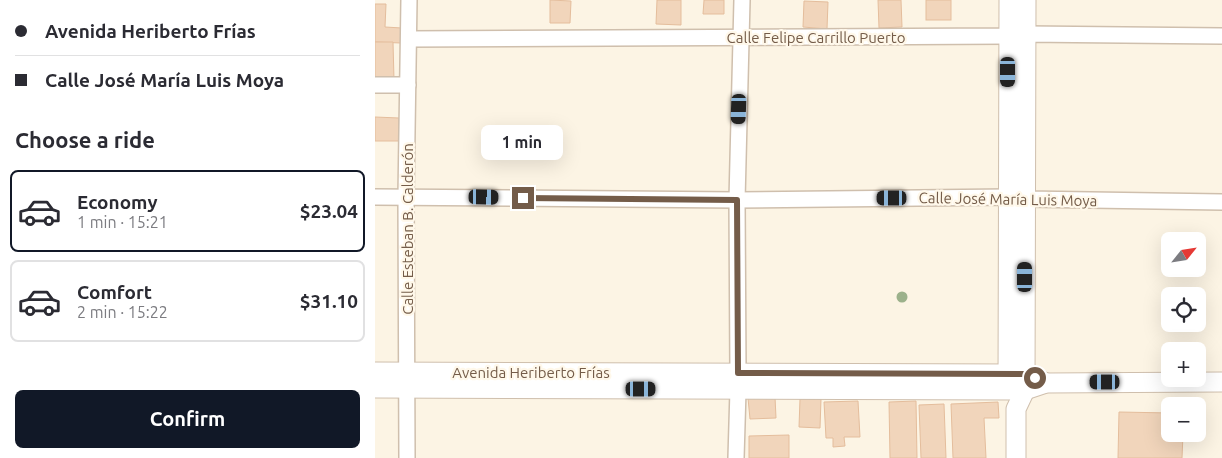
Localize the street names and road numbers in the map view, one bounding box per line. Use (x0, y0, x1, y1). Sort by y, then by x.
street label: Calle Felipe Carrillo Puerto (727, 29, 905, 46)
street label: Calle Esteban B. Calderón (399, 143, 416, 315)
street label: Calle José María Luis Moya (919, 189, 1097, 209)
street label: Avenida Heriberto Frías (452, 364, 610, 381)

